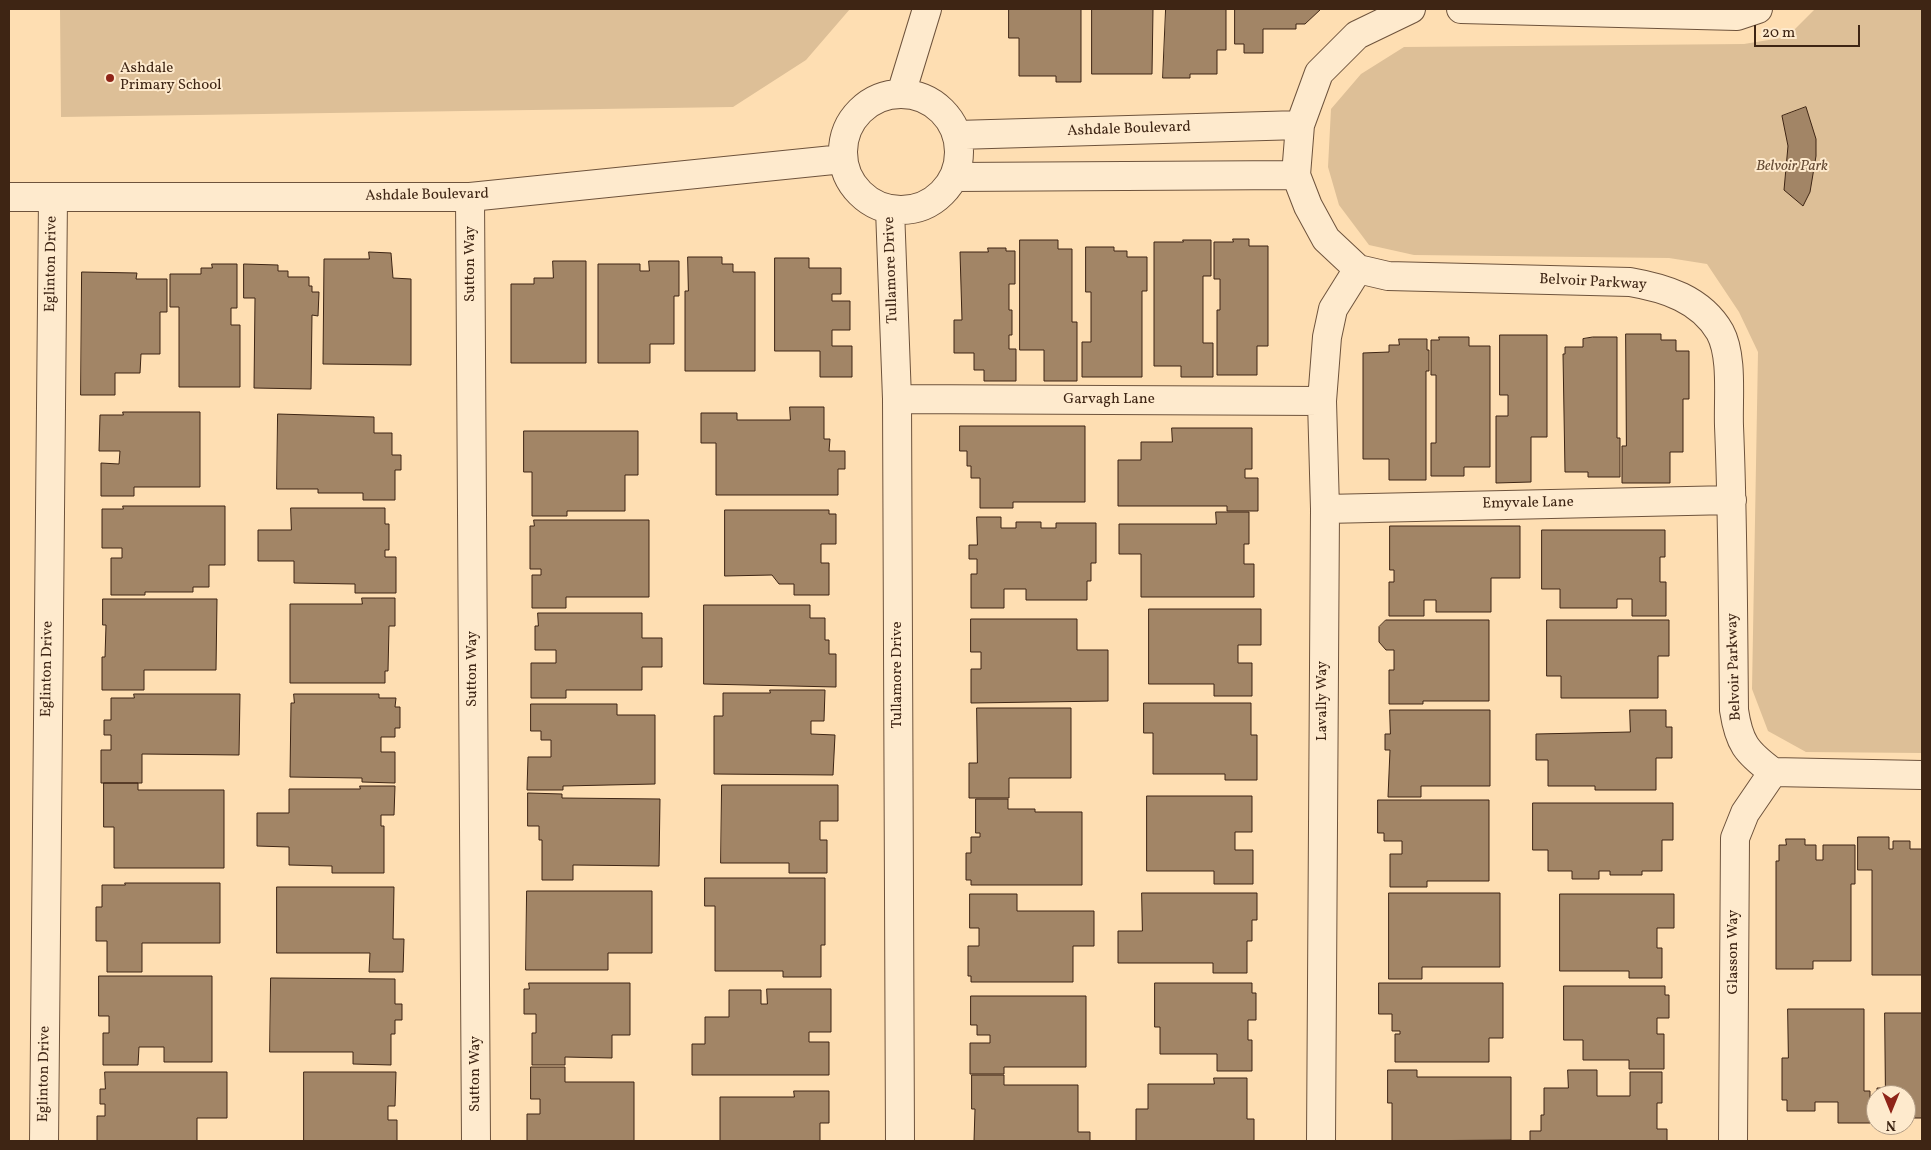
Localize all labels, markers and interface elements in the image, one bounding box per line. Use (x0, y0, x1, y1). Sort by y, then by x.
scale bar (1756, 15, 1862, 47)
text: 20 m (1762, 23, 1795, 44)
place label: Ashdale Primary School (120, 60, 222, 95)
marker: Ashdale Primary School (104, 72, 116, 84)
street label: Ashdale Boulevard (1067, 119, 1191, 141)
park label: Belvoir Park (1756, 158, 1828, 176)
street label: Ashdale Boulevard (365, 186, 489, 206)
street label: Eglinton Drive (42, 216, 62, 312)
street label: Tullamore Drive (881, 216, 903, 324)
street label: Sutton Way (462, 226, 480, 302)
street label: Belvoir Parkway (1539, 271, 1647, 295)
street label: Garvagh Lane (1063, 391, 1155, 409)
street label: Emyvale Lane (1482, 494, 1574, 514)
street label: Belvoir Parkway (1724, 613, 1746, 721)
street label: Eglinton Drive (38, 621, 58, 717)
street label: Tullamore Drive (889, 621, 907, 729)
street label: Sutton Way (464, 631, 482, 707)
street label: Lavally Way (1314, 661, 1332, 741)
street label: Glasson Way (1725, 910, 1743, 994)
street label: Eglinton Drive (35, 1026, 55, 1122)
street label: Sutton Way (467, 1036, 485, 1112)
north arrow (1866, 1085, 1916, 1135)
text: N (1886, 1115, 1896, 1134)

